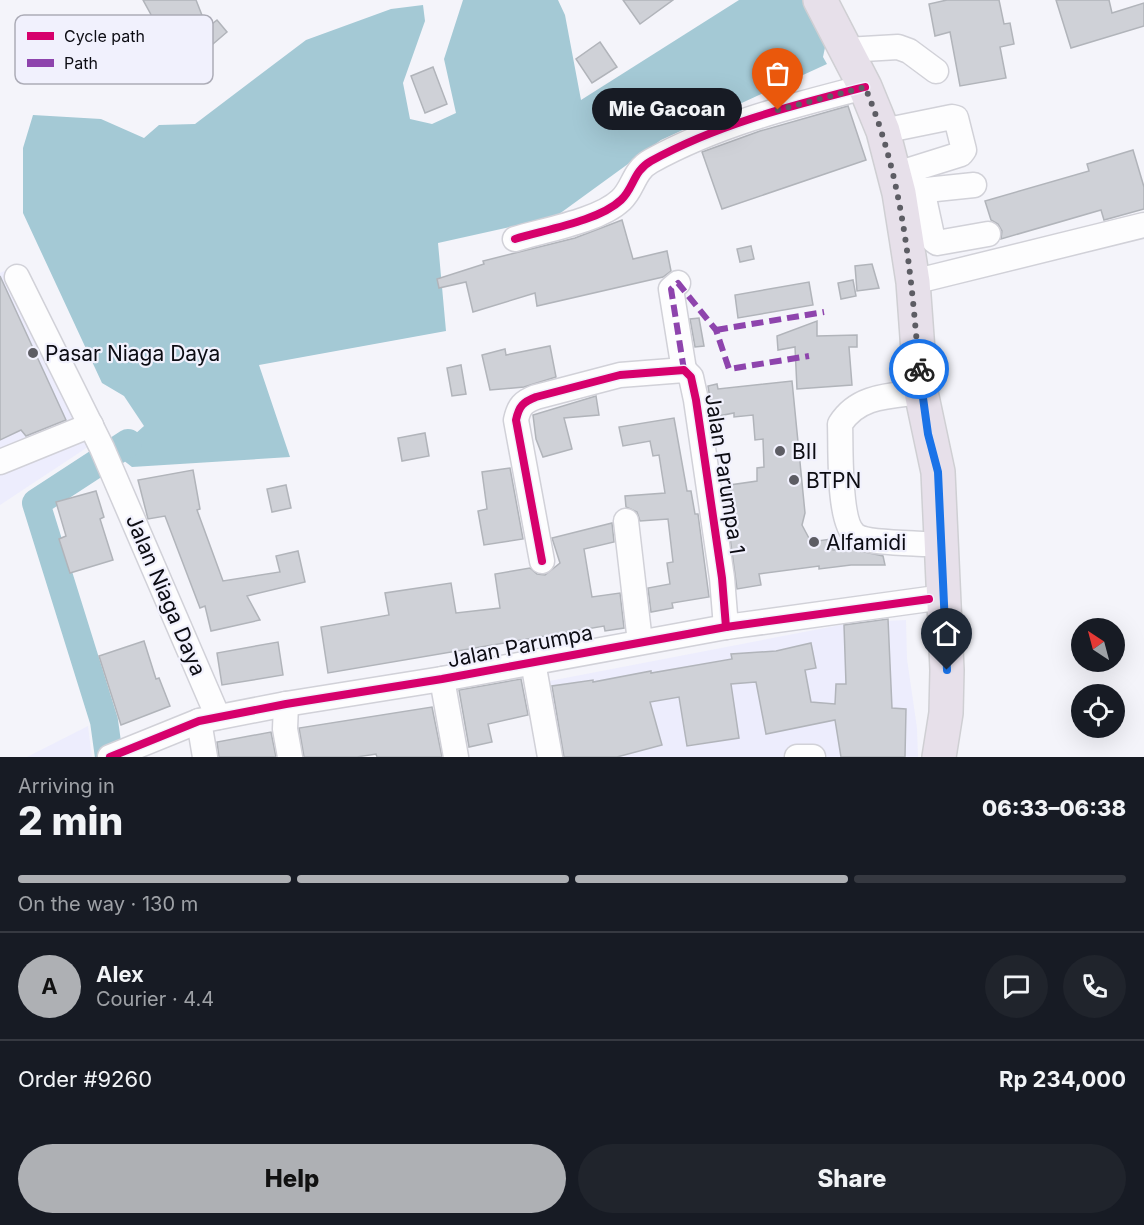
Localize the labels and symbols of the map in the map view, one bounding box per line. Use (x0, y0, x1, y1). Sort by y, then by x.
legend (15, 15, 213, 84)
text: Cycle path (64, 26, 145, 46)
pin (752, 48, 803, 110)
text: Path (64, 53, 98, 73)
callout: Mie Gacoan (592, 89, 742, 131)
courier (889, 339, 949, 399)
place label: Pasar Niaga Daya (45, 341, 220, 366)
marker: Pasar Niaga Daya (26, 346, 40, 360)
street label: Jalan Parumpa 1 (700, 392, 750, 556)
place label: BII (792, 439, 817, 464)
marker: BII (773, 444, 787, 458)
place label: BTPN (806, 468, 861, 493)
marker: BTPN (787, 473, 801, 487)
street label: Jalan Niaga Daya (121, 511, 211, 679)
place label: Alfamidi (826, 530, 906, 555)
marker: Alfamidi (807, 535, 821, 549)
pin (921, 608, 972, 670)
north arrow (1071, 618, 1125, 672)
street label: Jalan Parumpa (445, 620, 595, 672)

